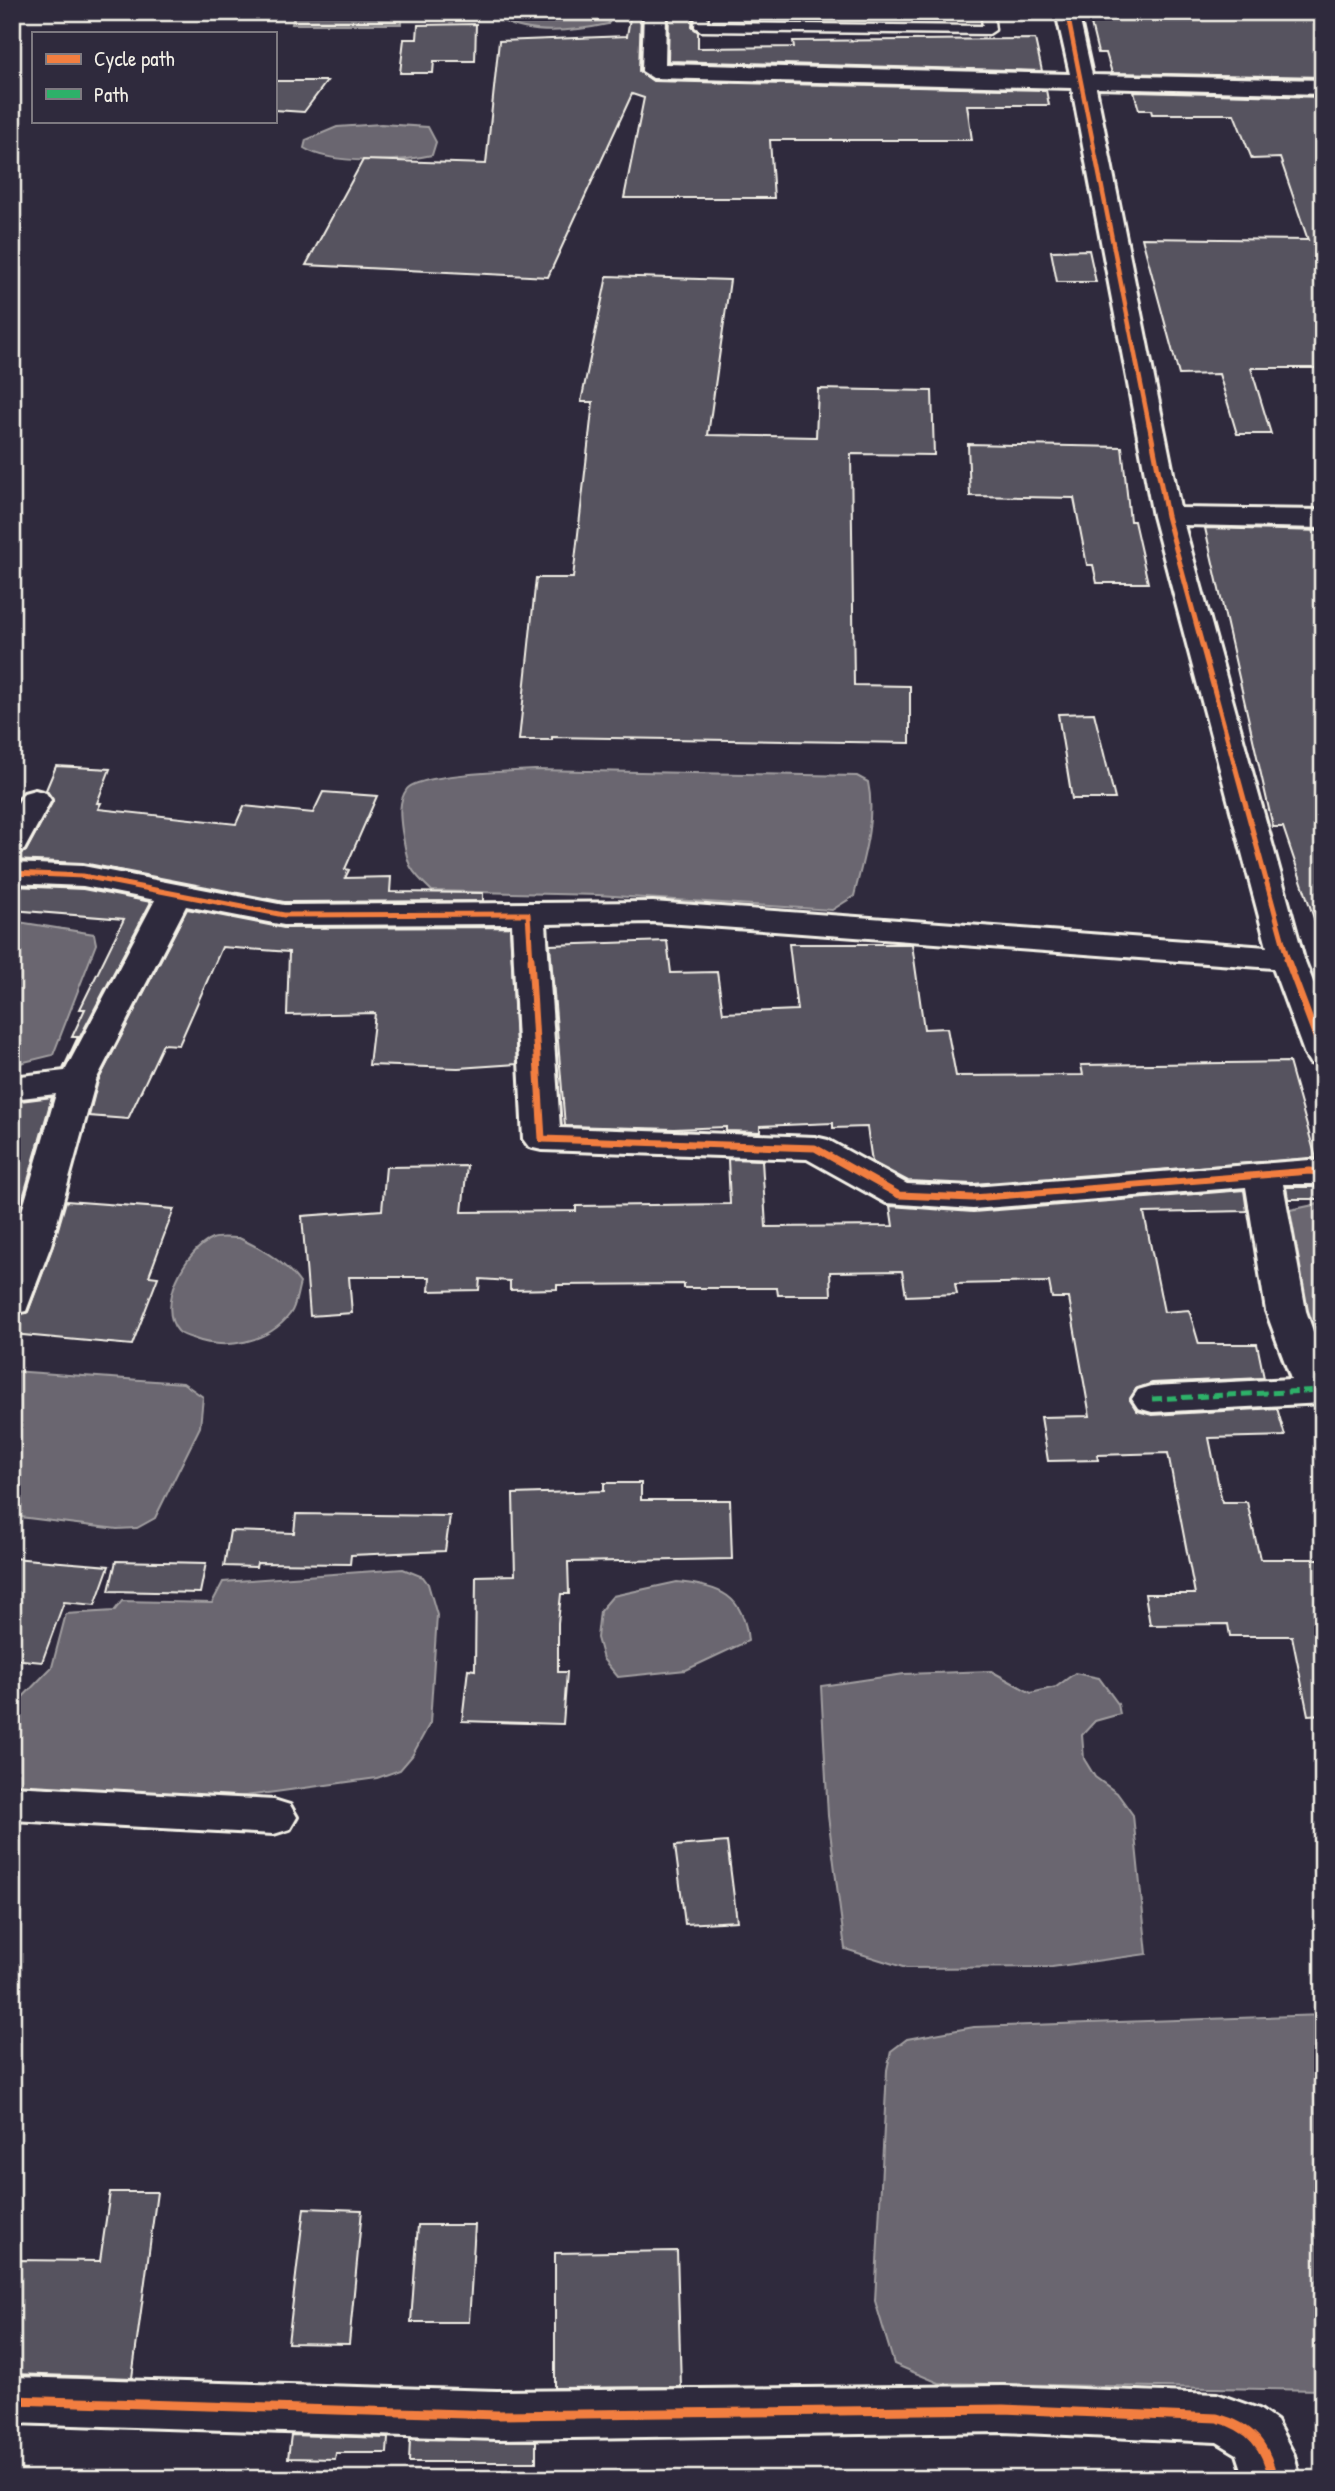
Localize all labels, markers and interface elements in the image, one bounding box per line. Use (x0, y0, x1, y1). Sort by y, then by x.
legend (32, 32, 276, 122)
text: Cycle path (94, 44, 175, 73)
text: Path (94, 80, 129, 109)

